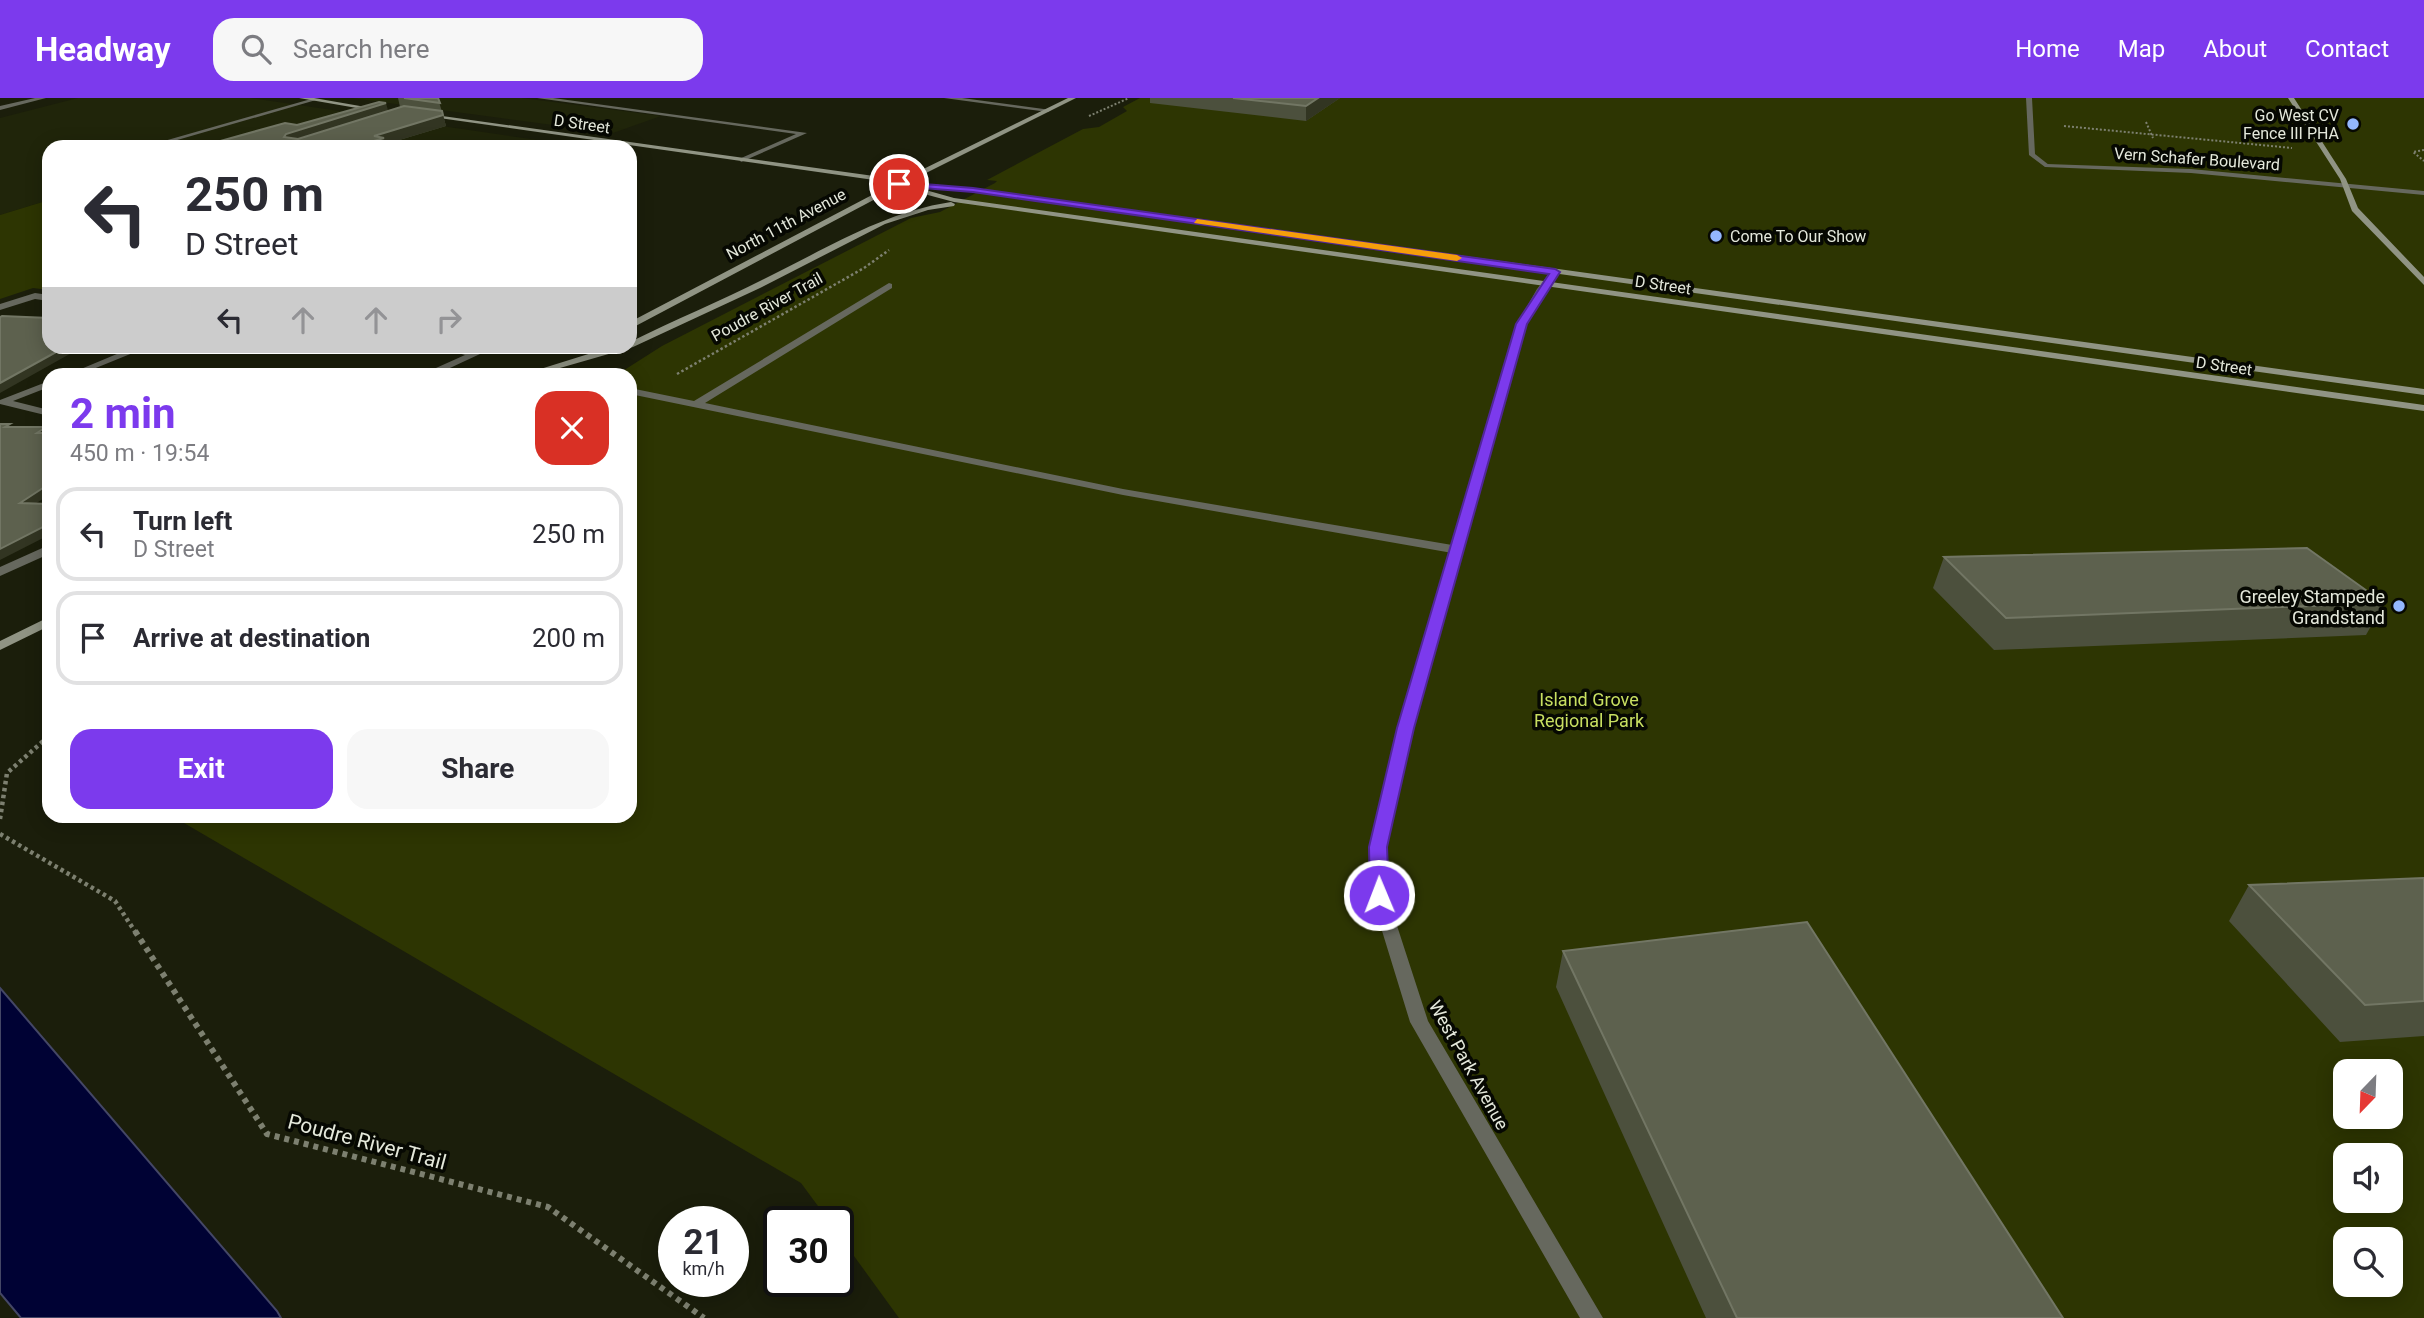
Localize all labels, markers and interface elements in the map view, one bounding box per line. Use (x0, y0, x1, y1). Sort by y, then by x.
search box (213, 18, 703, 81)
text: Headway (35, 30, 171, 69)
icon: search (237, 30, 275, 68)
text: Search here (293, 34, 429, 64)
text: Home (2015, 35, 2080, 63)
text: Map (2118, 35, 2165, 63)
text: About (2203, 35, 2267, 63)
text: Contact (2305, 35, 2389, 63)
place label: Go West CV Fence III PHA (2243, 106, 2340, 143)
street label: D Street (553, 111, 611, 137)
marker: Go West CV Fence III PHA (2345, 116, 2361, 132)
street label: Vern Schafer Boulevard (2114, 144, 2280, 174)
pin (869, 154, 929, 214)
icon: arrive (880, 165, 918, 203)
text: 250 m (185, 166, 324, 223)
icon: left (70, 168, 161, 259)
street label: North 11th Avenue (723, 184, 849, 264)
text: D Street (185, 225, 298, 263)
place label: Come To Our Show (1730, 227, 1866, 246)
marker: Come To Our Show (1708, 228, 1724, 244)
street label: Poudre River Trail (708, 269, 826, 345)
street label: D Street (1634, 272, 1692, 298)
icon: left (211, 301, 249, 339)
icon: ahead (284, 301, 322, 339)
icon: ahead (357, 301, 395, 339)
icon: right (430, 301, 468, 339)
street label: D Street (2195, 353, 2253, 379)
text: 2 min (70, 389, 176, 438)
button: close (535, 391, 609, 465)
text: 450 m · 19:54 (70, 440, 209, 467)
text: Turn left (133, 506, 232, 536)
icon: left (74, 515, 112, 553)
text: 250 m (532, 519, 605, 549)
text: D Street (133, 536, 214, 563)
place label: Greeley Stampede Grandstand (2239, 586, 2385, 628)
marker: Greeley Stampede Grandstand (2391, 598, 2407, 614)
icon: arrive (74, 619, 112, 657)
text: Arrive at destination (133, 623, 370, 653)
text: 200 m (532, 623, 605, 653)
park label: Island Grove Regional Park (1534, 689, 1645, 731)
button: Exit (70, 729, 333, 809)
button: Share (347, 729, 609, 809)
position arrow (1342, 858, 1416, 932)
street label: West Park Avenue (1425, 997, 1513, 1133)
north arrow (2333, 1059, 2403, 1129)
map controls (2333, 1059, 2403, 1297)
street label: Poudre River Trail (285, 1109, 449, 1175)
button: sound (2333, 1143, 2403, 1213)
speed limit sign: 30 (763, 1206, 854, 1297)
text: 21 (683, 1222, 724, 1263)
button: search (2333, 1227, 2403, 1297)
text: km/h (682, 1258, 725, 1279)

